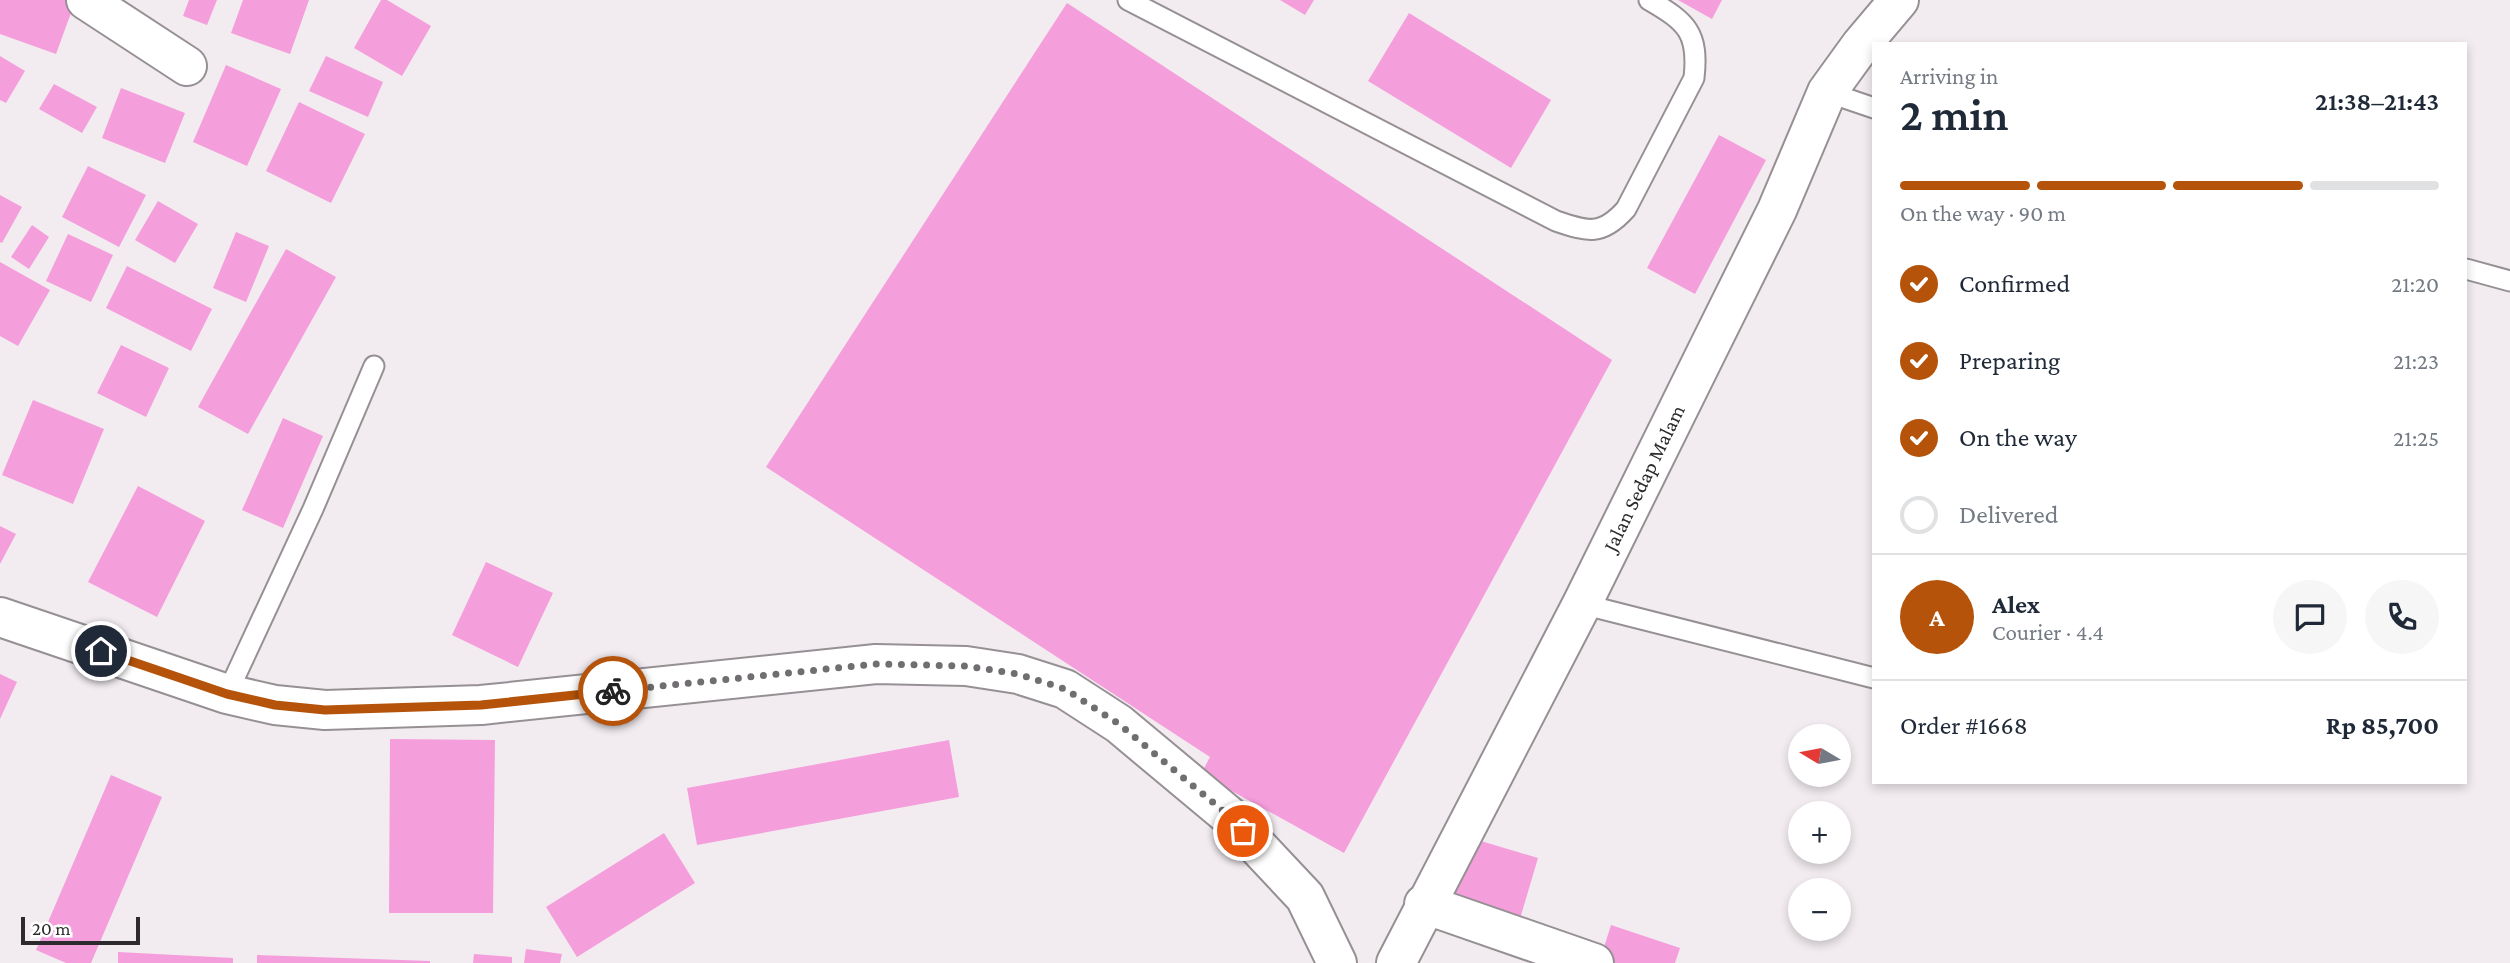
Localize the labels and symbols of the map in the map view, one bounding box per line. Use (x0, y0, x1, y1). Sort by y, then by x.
street label: Jalan Sedap Malam (1597, 401, 1690, 557)
pin (71, 621, 131, 681)
courier (578, 656, 648, 726)
north arrow (1788, 724, 1852, 788)
pin (1213, 801, 1273, 861)
scale bar (21, 914, 140, 946)

